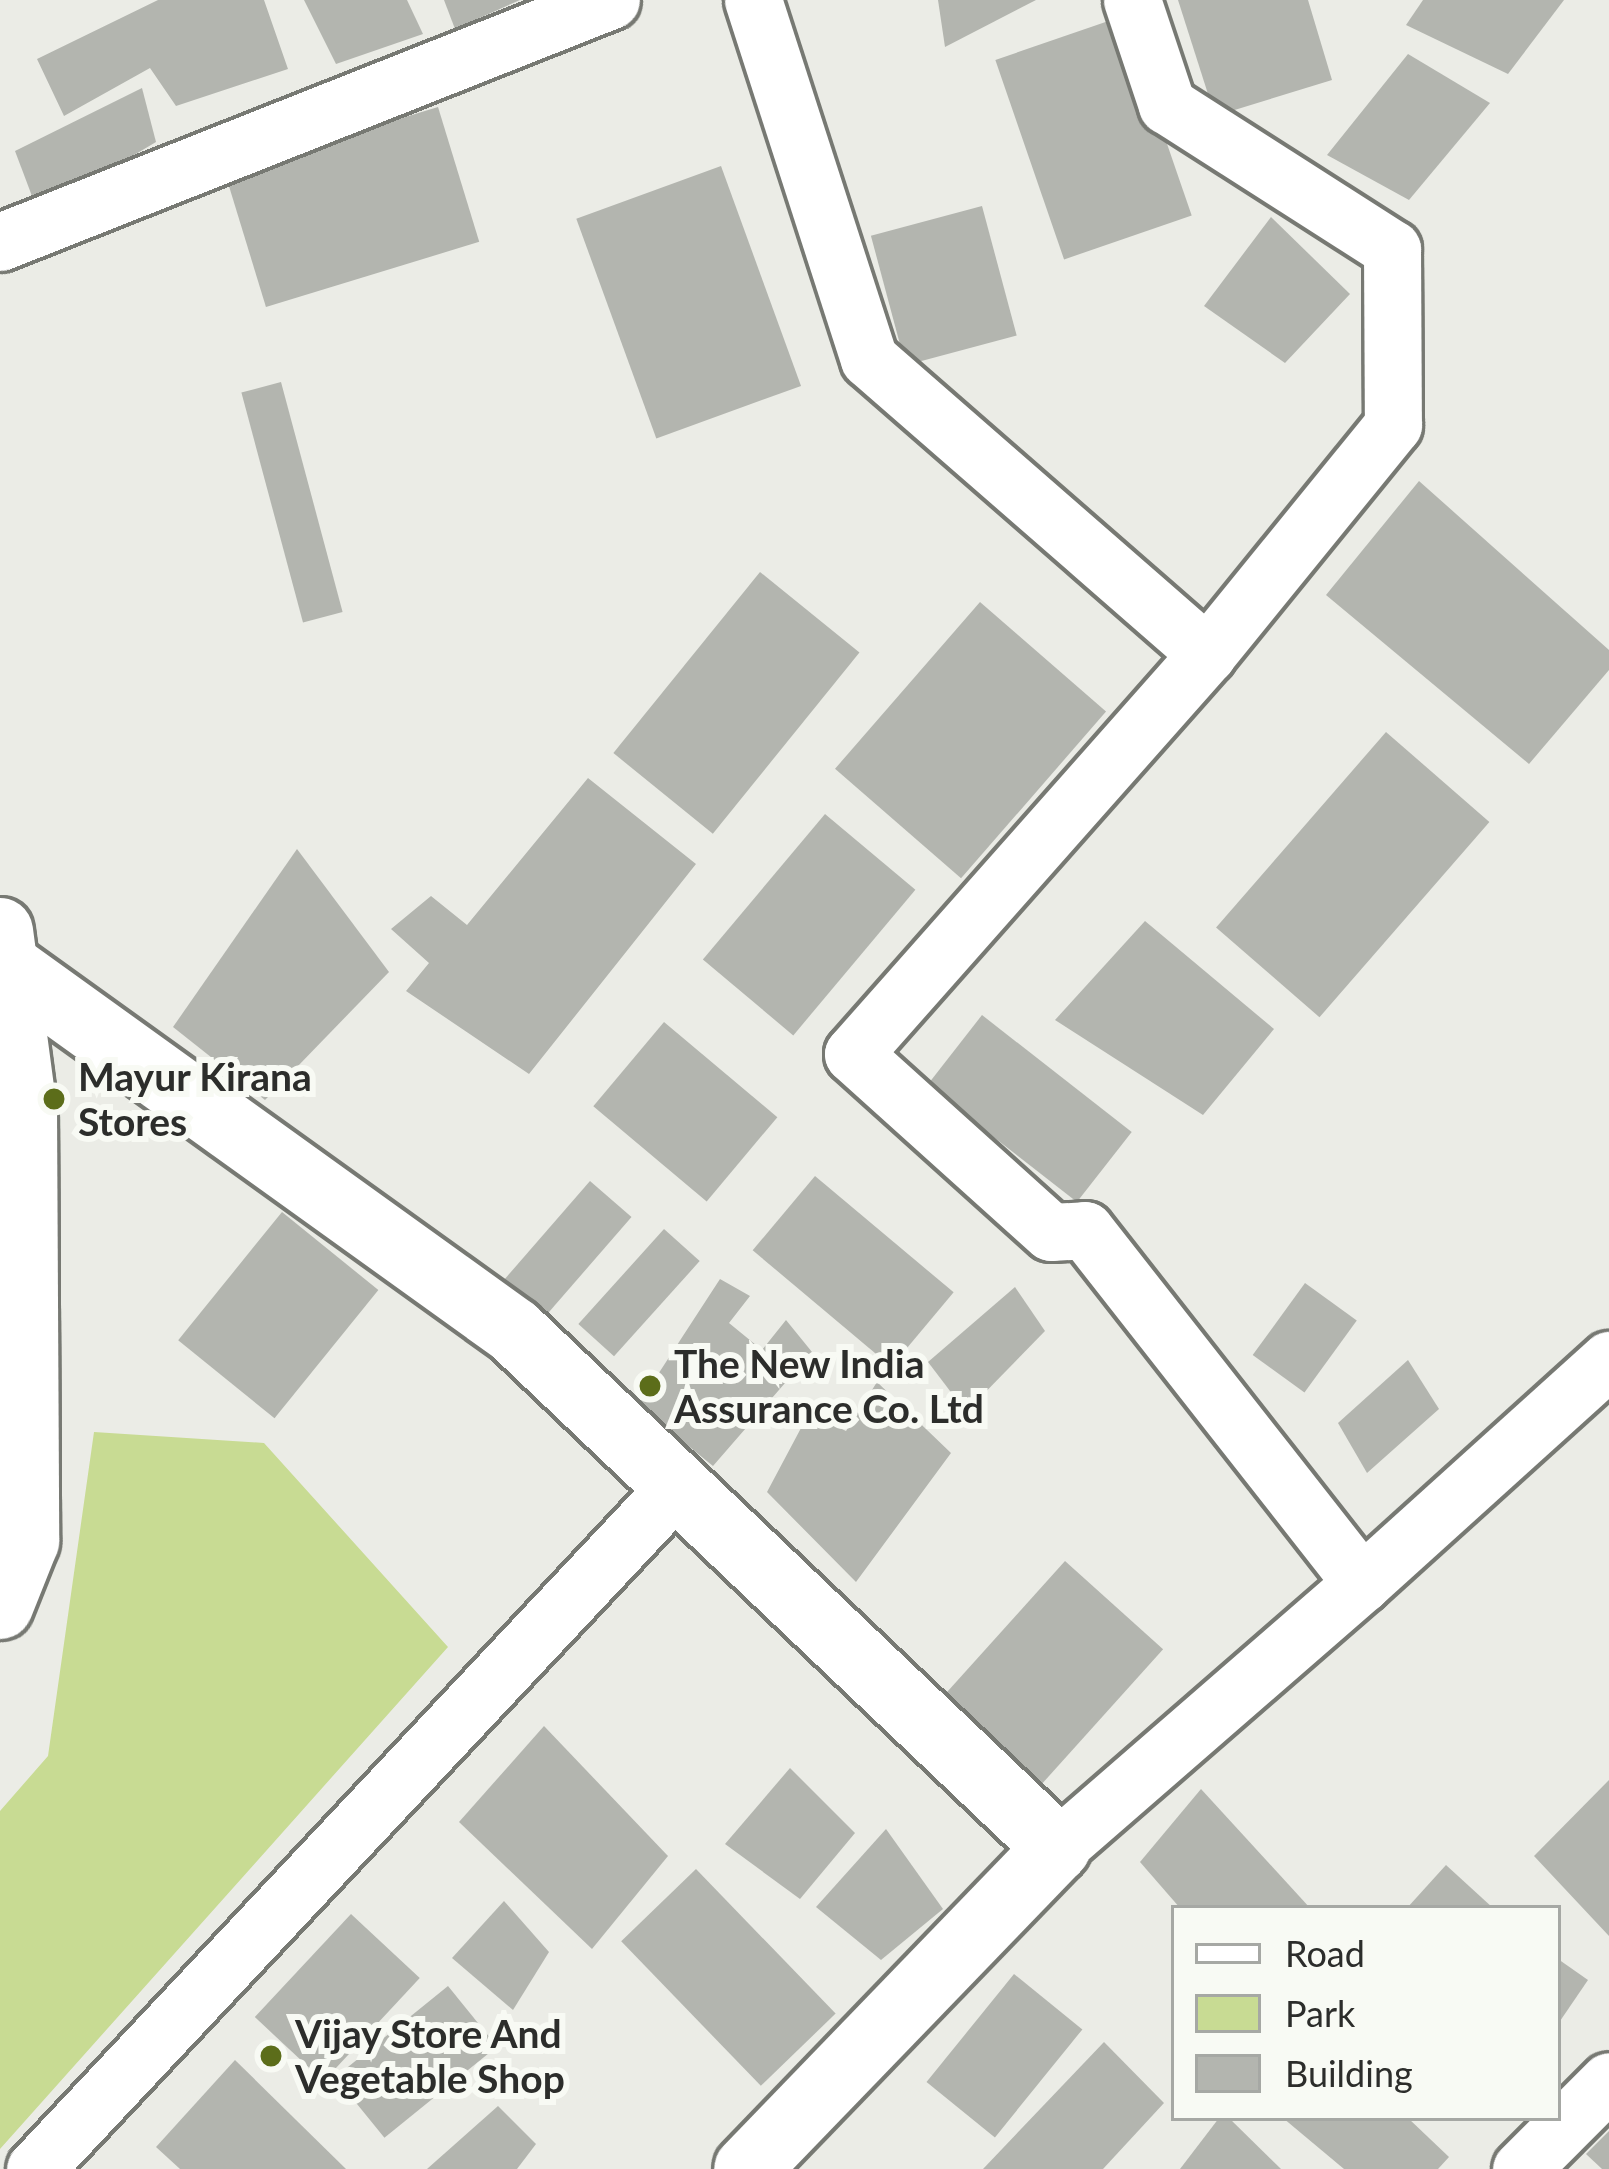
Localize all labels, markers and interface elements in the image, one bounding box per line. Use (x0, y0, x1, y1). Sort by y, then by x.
place label: Mayur Kirana Stores (78, 1054, 313, 1145)
marker: Mayur Kirana Stores (41, 1086, 67, 1112)
place label: The New India Assurance Co. Ltd (674, 1341, 984, 1432)
marker: The New India Assurance Co. Ltd (637, 1373, 663, 1399)
legend (1171, 1905, 1561, 2121)
text: Road (1285, 1931, 1365, 1975)
text: Park (1285, 1991, 1355, 2035)
place label: Vijay Store And Vegetable Shop (295, 2011, 565, 2102)
marker: Vijay Store And Vegetable Shop (258, 2043, 284, 2069)
text: Building (1285, 2051, 1413, 2095)

